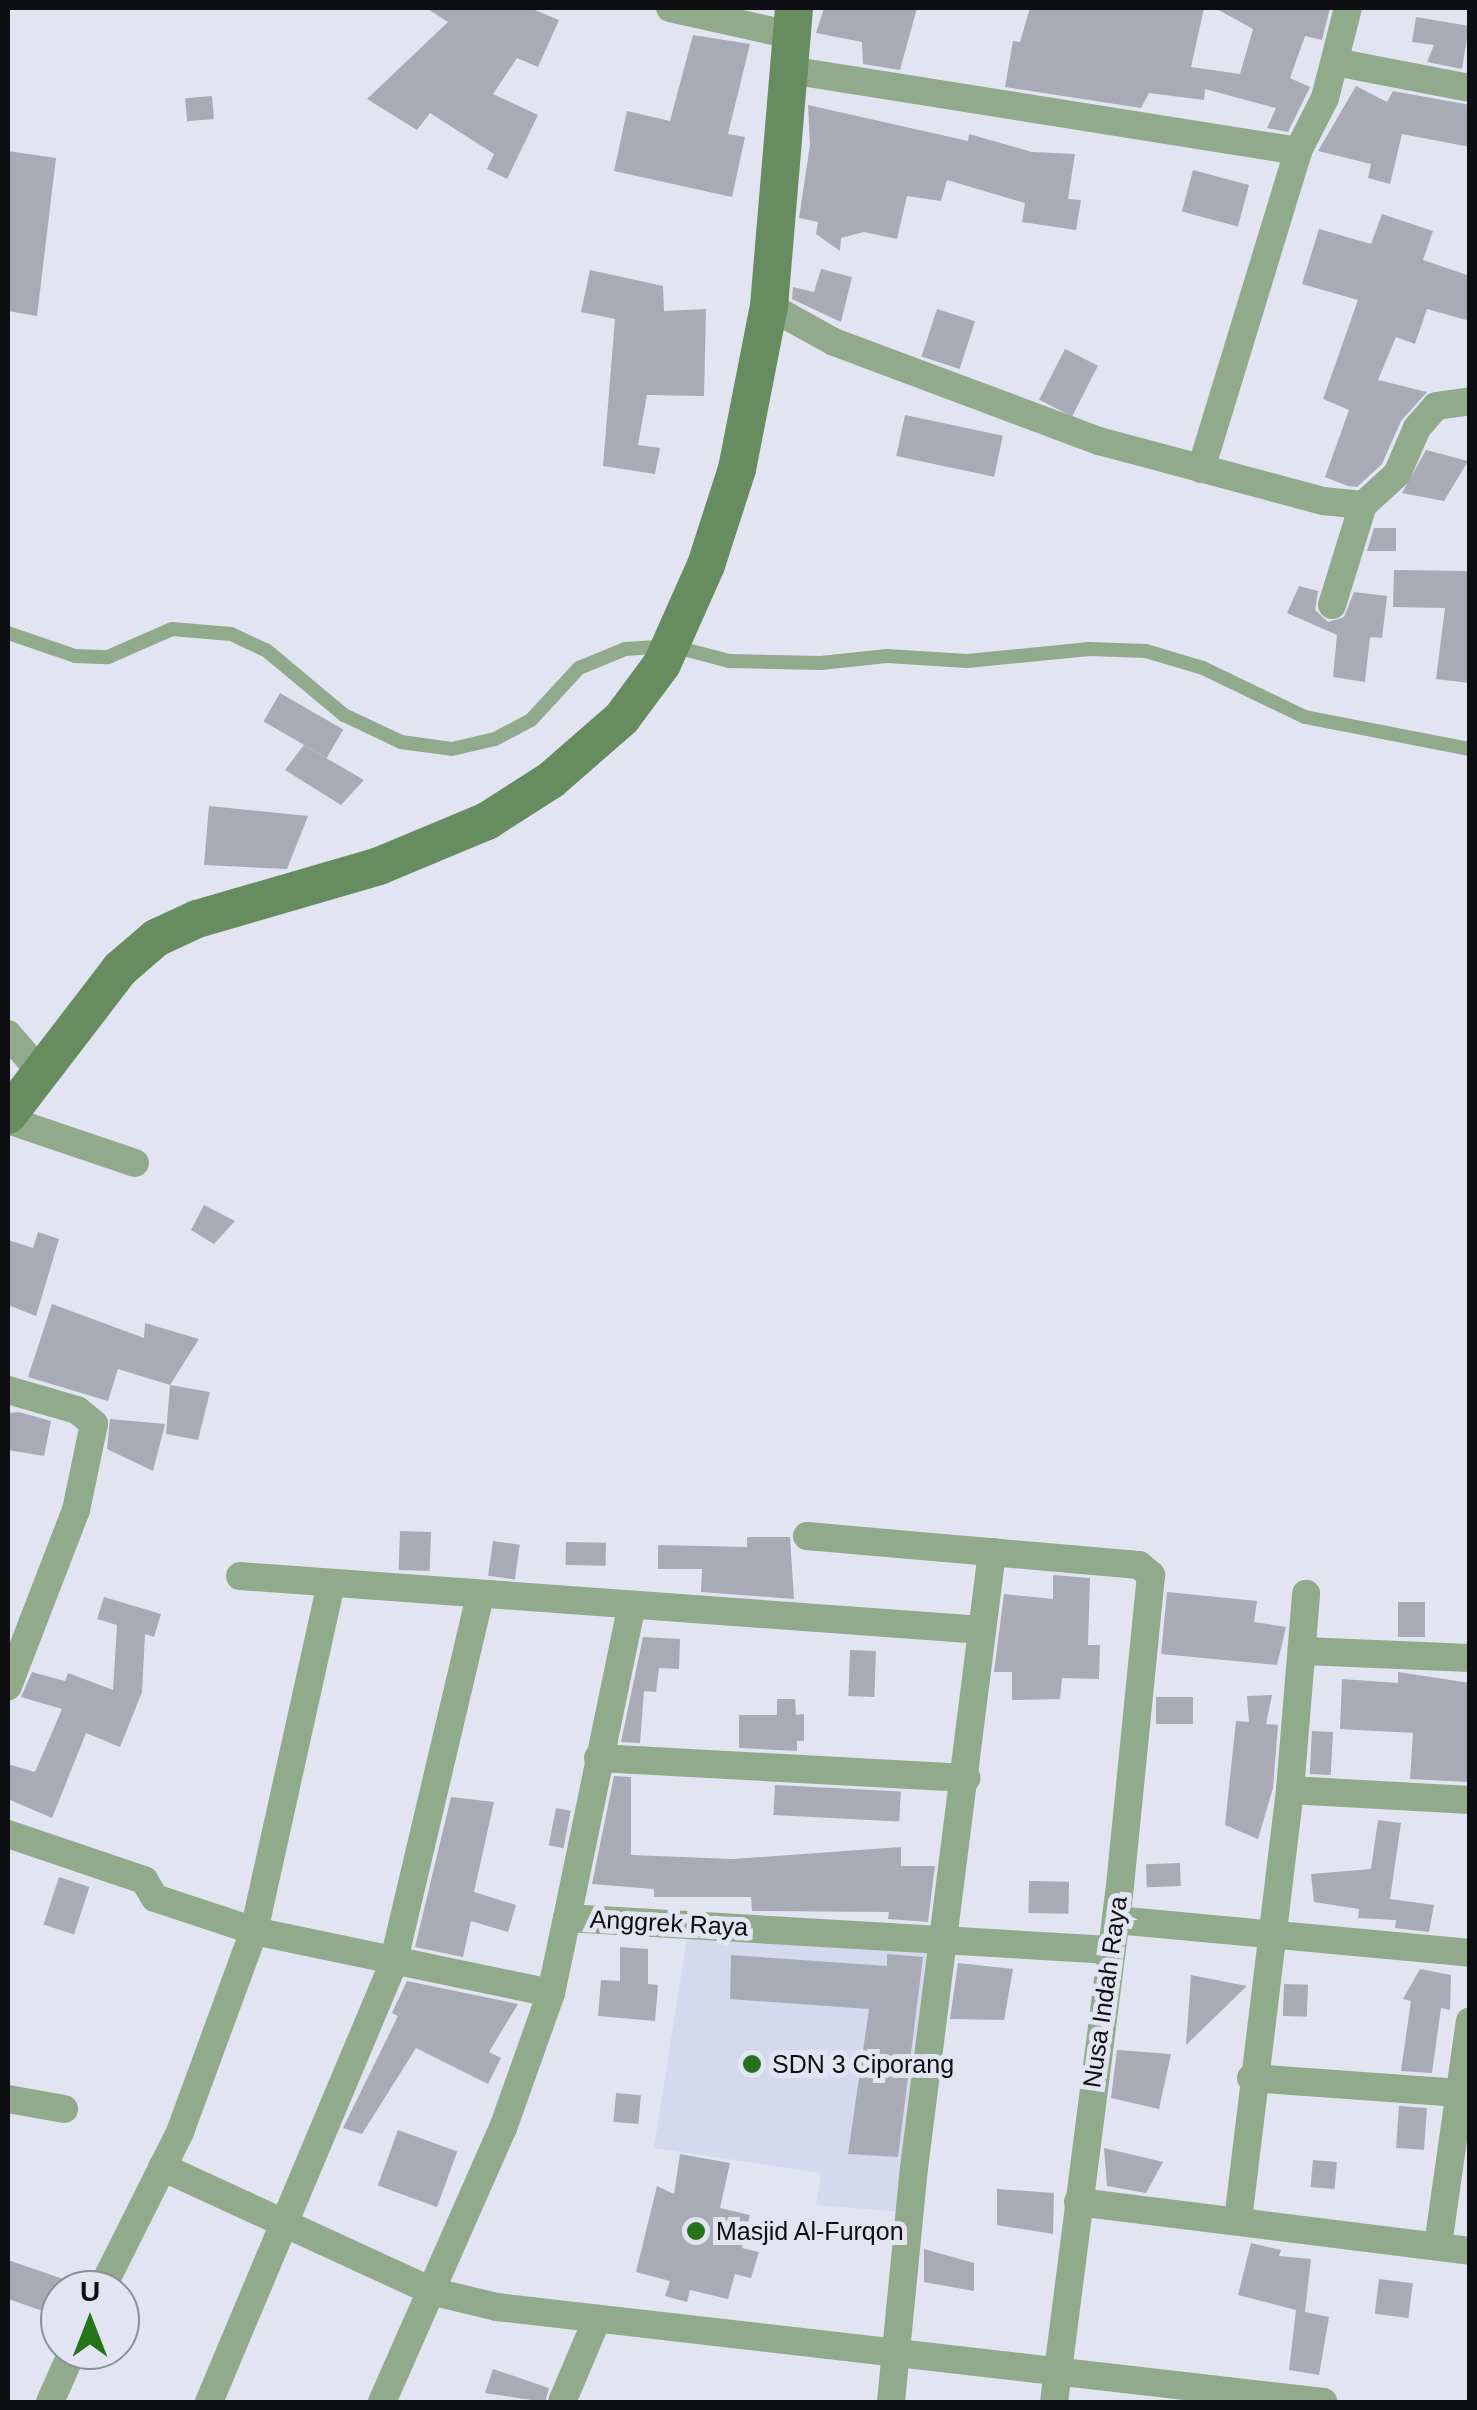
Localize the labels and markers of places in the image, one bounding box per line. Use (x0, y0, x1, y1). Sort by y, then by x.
place label: SDN 3 Ciporang (772, 2049, 954, 2079)
marker: SDN 3 Ciporang (741, 2053, 763, 2075)
place label: Masjid Al-Furqon (716, 2216, 905, 2246)
marker: Masjid Al-Furqon (685, 2220, 707, 2242)

